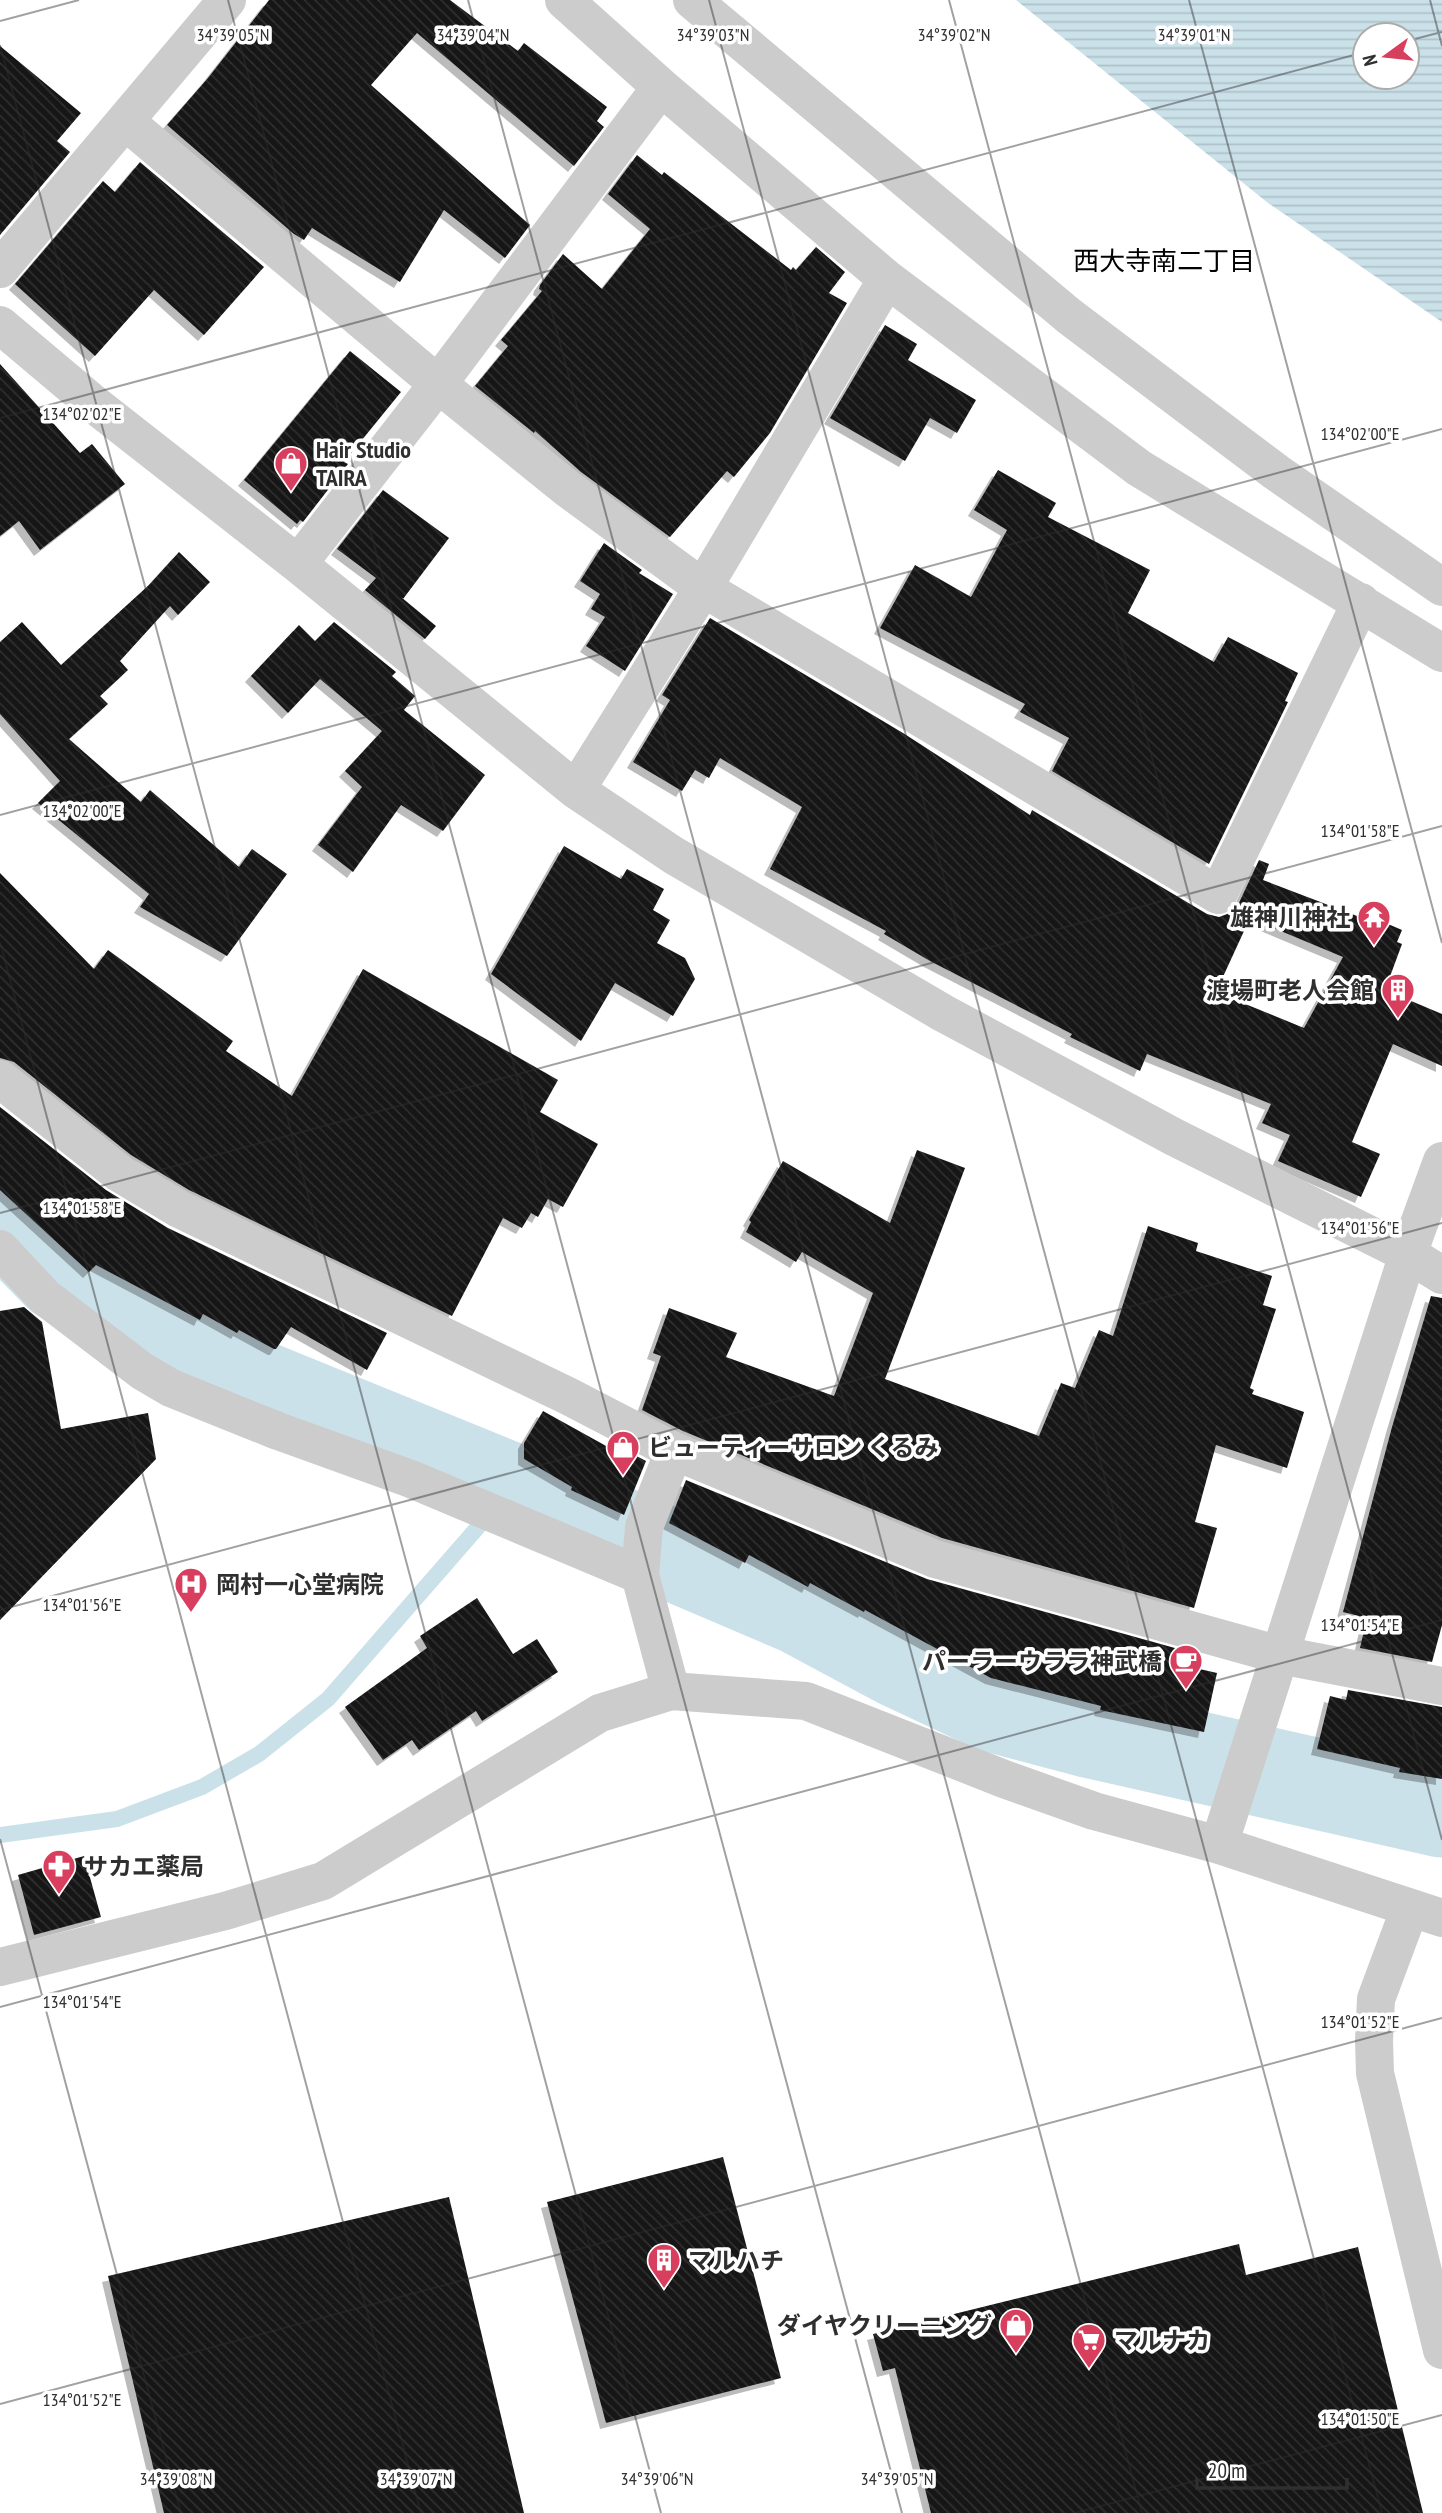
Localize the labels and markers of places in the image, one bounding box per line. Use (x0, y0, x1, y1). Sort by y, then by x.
place label: Hair Studio TAIRA (316, 434, 411, 493)
shop icon: Hair Studio TAIRA (272, 444, 310, 493)
temple icon: 雄神川神社 (1355, 898, 1393, 947)
place label: 雄神川神社 (1230, 902, 1350, 933)
building icon: 渡場町老人会館 (1379, 971, 1417, 1020)
place label: 渡場町老人会館 (1206, 975, 1374, 1006)
shop icon: ビューティーサロン くるみ (604, 1428, 642, 1477)
place label: ビューティーサロン くるみ (648, 1432, 939, 1463)
hospital icon: 岡村一心堂病院 (172, 1565, 210, 1614)
place label: 岡村一心堂病院 (216, 1569, 384, 1600)
cafe icon: パーラーウララ神武橋 (1167, 1642, 1205, 1691)
place label: パーラーウララ神武橋 (922, 1646, 1162, 1677)
pharmacy icon: サカエ薬局 (40, 1847, 78, 1896)
place label: サカエ薬局 (84, 1851, 204, 1882)
building icon: マルハチ (645, 2241, 683, 2290)
place label: マルハチ (688, 2245, 784, 2276)
shop icon: ダイヤクリーニング (997, 2306, 1035, 2355)
place label: ダイヤクリーニング (777, 2310, 992, 2341)
supermarket icon: マルナカ (1070, 2321, 1108, 2370)
place label: マルナカ (1114, 2325, 1210, 2356)

